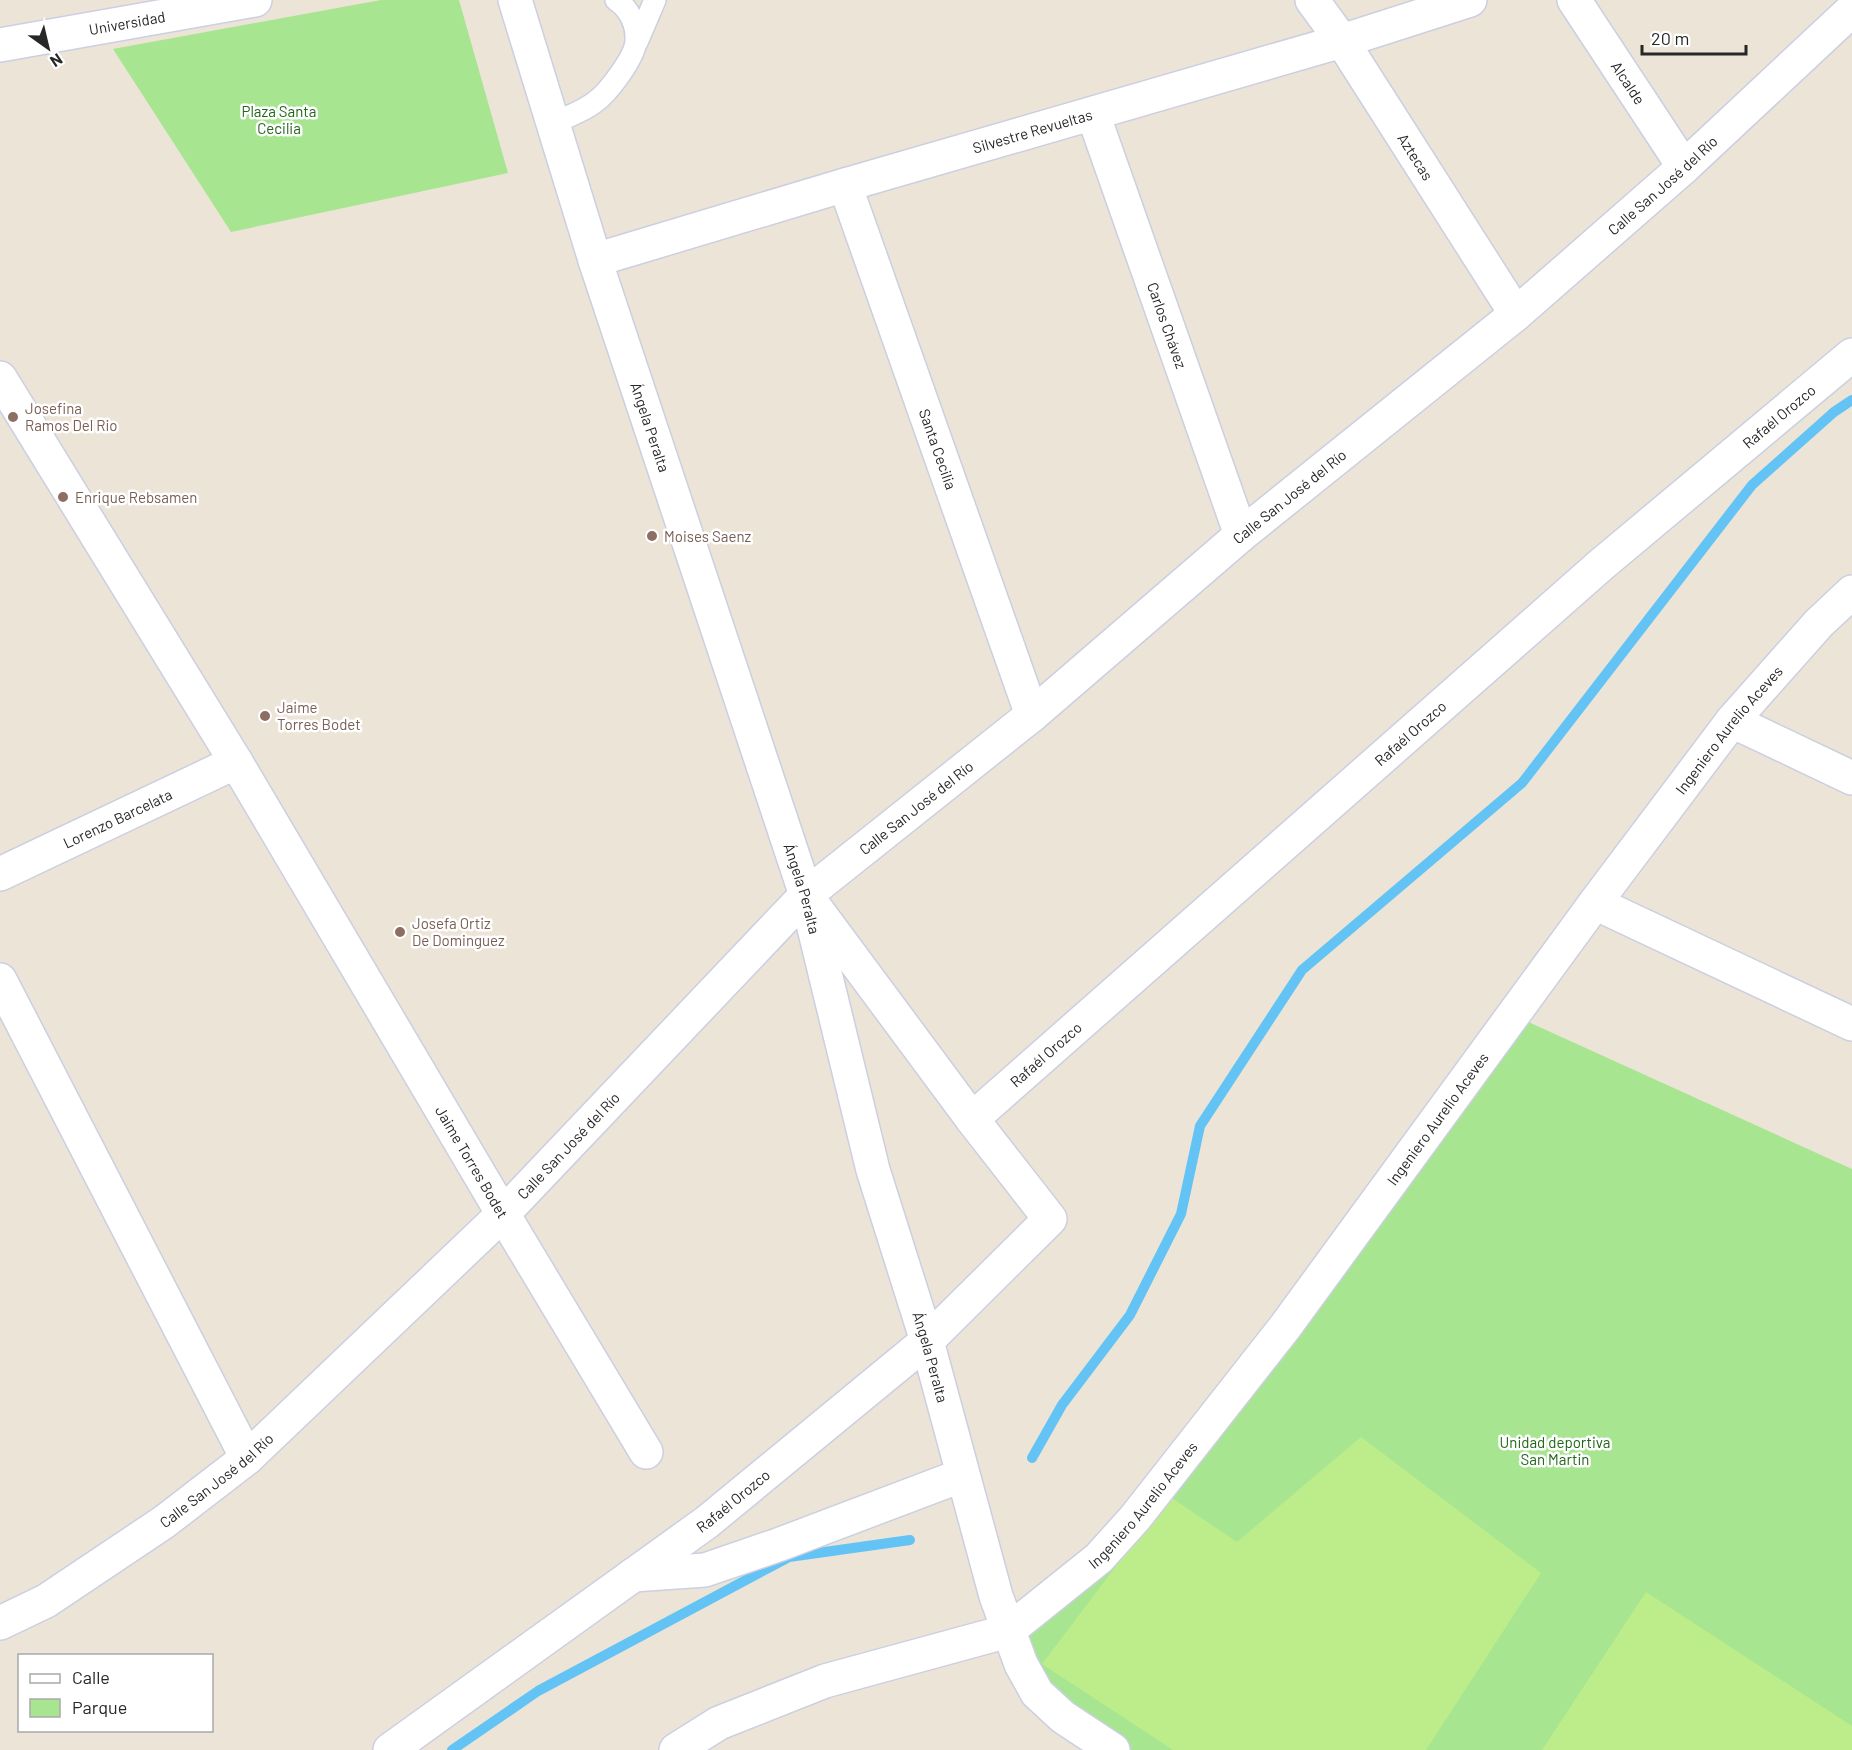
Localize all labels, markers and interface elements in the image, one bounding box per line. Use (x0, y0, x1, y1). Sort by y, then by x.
street label: Universidad (88, 7, 167, 38)
north arrow (18, 18, 78, 78)
scale bar (1642, 18, 1746, 56)
text: 20 m (1651, 27, 1689, 49)
text: N (47, 50, 66, 72)
street label: Alcalde (1608, 58, 1649, 108)
park label: Plaza Santa Cecilia (242, 102, 316, 137)
street label: Silvestre Revueltas (970, 105, 1094, 157)
street label: Aztecas (1394, 130, 1437, 183)
street label: Calle San José del Río (1604, 132, 1721, 239)
street label: Carlos Chávez (1144, 280, 1191, 371)
street label: Ángela Peralta (627, 380, 674, 474)
street label: Rafaél Orozco (1739, 381, 1819, 452)
place label: Josefina Ramos Del Rio (25, 399, 117, 434)
street label: Santa Cecilia (916, 406, 961, 492)
marker: Josefina Ramos Del Rio (6, 410, 20, 424)
street label: Calle San José del Río (1229, 445, 1350, 547)
place label: Enrique Rebsamen (75, 488, 197, 506)
marker: Enrique Rebsamen (56, 490, 70, 504)
place label: Moises Saenz (664, 527, 751, 545)
marker: Moises Saenz (645, 529, 659, 543)
street label: Ingeniero Aurelio Aceves (1671, 662, 1786, 797)
street label: Rafaél Orozco (1371, 697, 1450, 769)
place label: Jaime Torres Bodet (277, 698, 361, 733)
marker: Jaime Torres Bodet (258, 709, 272, 723)
street label: Calle San José del Río (855, 757, 976, 858)
street label: Lorenzo Barcelata (60, 785, 175, 852)
street label: Ángela Peralta (780, 841, 824, 936)
place label: Josefa Ortiz De Dominguez (412, 914, 505, 949)
marker: Josefa Ortiz De Dominguez (393, 925, 407, 939)
street label: Rafaél Orozco (1006, 1018, 1085, 1091)
street label: Ingeniero Aurelio Aceves (1383, 1049, 1492, 1189)
street label: Calle San José del Río (513, 1088, 623, 1203)
street label: Jaime Torres Bodet (432, 1102, 512, 1221)
street label: Ángela Peralta (909, 1309, 952, 1404)
street label: Calle San José del Río (156, 1429, 277, 1531)
park label: Unidad deportiva San Martin (1500, 1433, 1610, 1468)
street label: Ingeniero Aurelio Aceves (1085, 1438, 1201, 1572)
street label: Rafaél Orozco (693, 1465, 773, 1536)
legend (18, 1654, 213, 1732)
text: Calle (72, 1666, 110, 1688)
text: Parque (72, 1696, 127, 1718)

